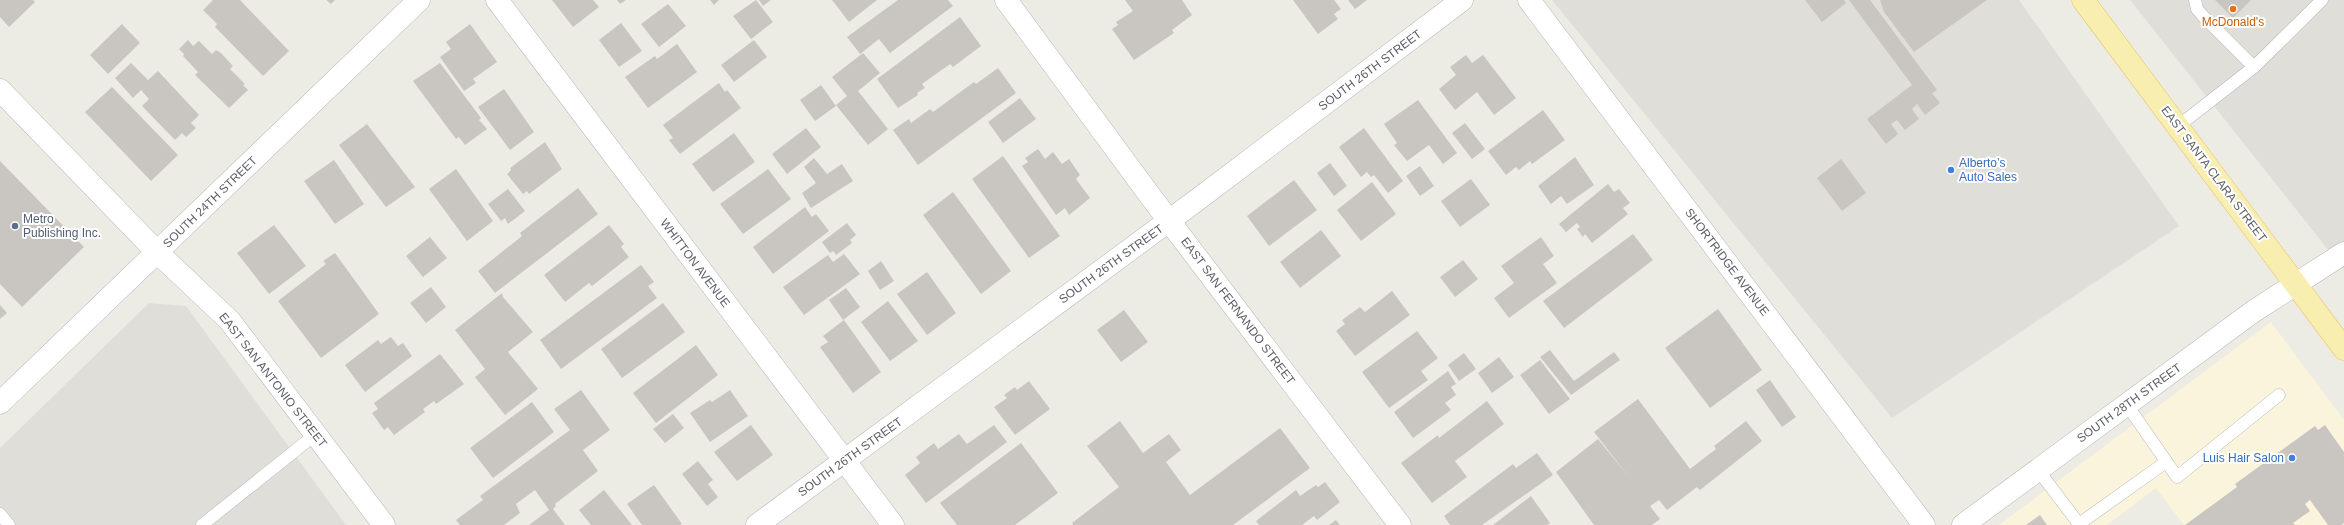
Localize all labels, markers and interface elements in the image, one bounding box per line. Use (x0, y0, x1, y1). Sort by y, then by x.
marker: McDonald's (2228, 4, 2238, 14)
place label: McDonald's (2202, 15, 2264, 29)
street label: SOUTH 26TH STREET (1316, 26, 1425, 113)
street label: EAST SANTA CLARA STREET (2158, 103, 2270, 245)
street label: SOUTH 24TH STREET (160, 153, 260, 251)
place label: Alberto’s Auto Sales (1959, 156, 2017, 184)
marker: Alberto’s Auto Sales (1946, 165, 1956, 175)
street label: SHORTRIDGE AVENUE (1682, 206, 1772, 318)
place label: Metro Publishing Inc. (23, 212, 101, 240)
street label: WHITTON AVENUE (657, 216, 733, 310)
marker: Metro Publishing Inc. (10, 221, 20, 231)
street label: SOUTH 26TH STREET (1056, 221, 1166, 307)
street label: EAST SAN FERNANDO STREET (1178, 235, 1298, 388)
street label: EAST SAN ANTONIO STREET (216, 310, 330, 451)
street label: SOUTH 28TH STREET (2074, 360, 2184, 446)
street label: SOUTH 26TH STREET (795, 414, 905, 500)
place label: Luis Hair Salon (2203, 451, 2284, 465)
marker: Luis Hair Salon (2287, 453, 2297, 463)

